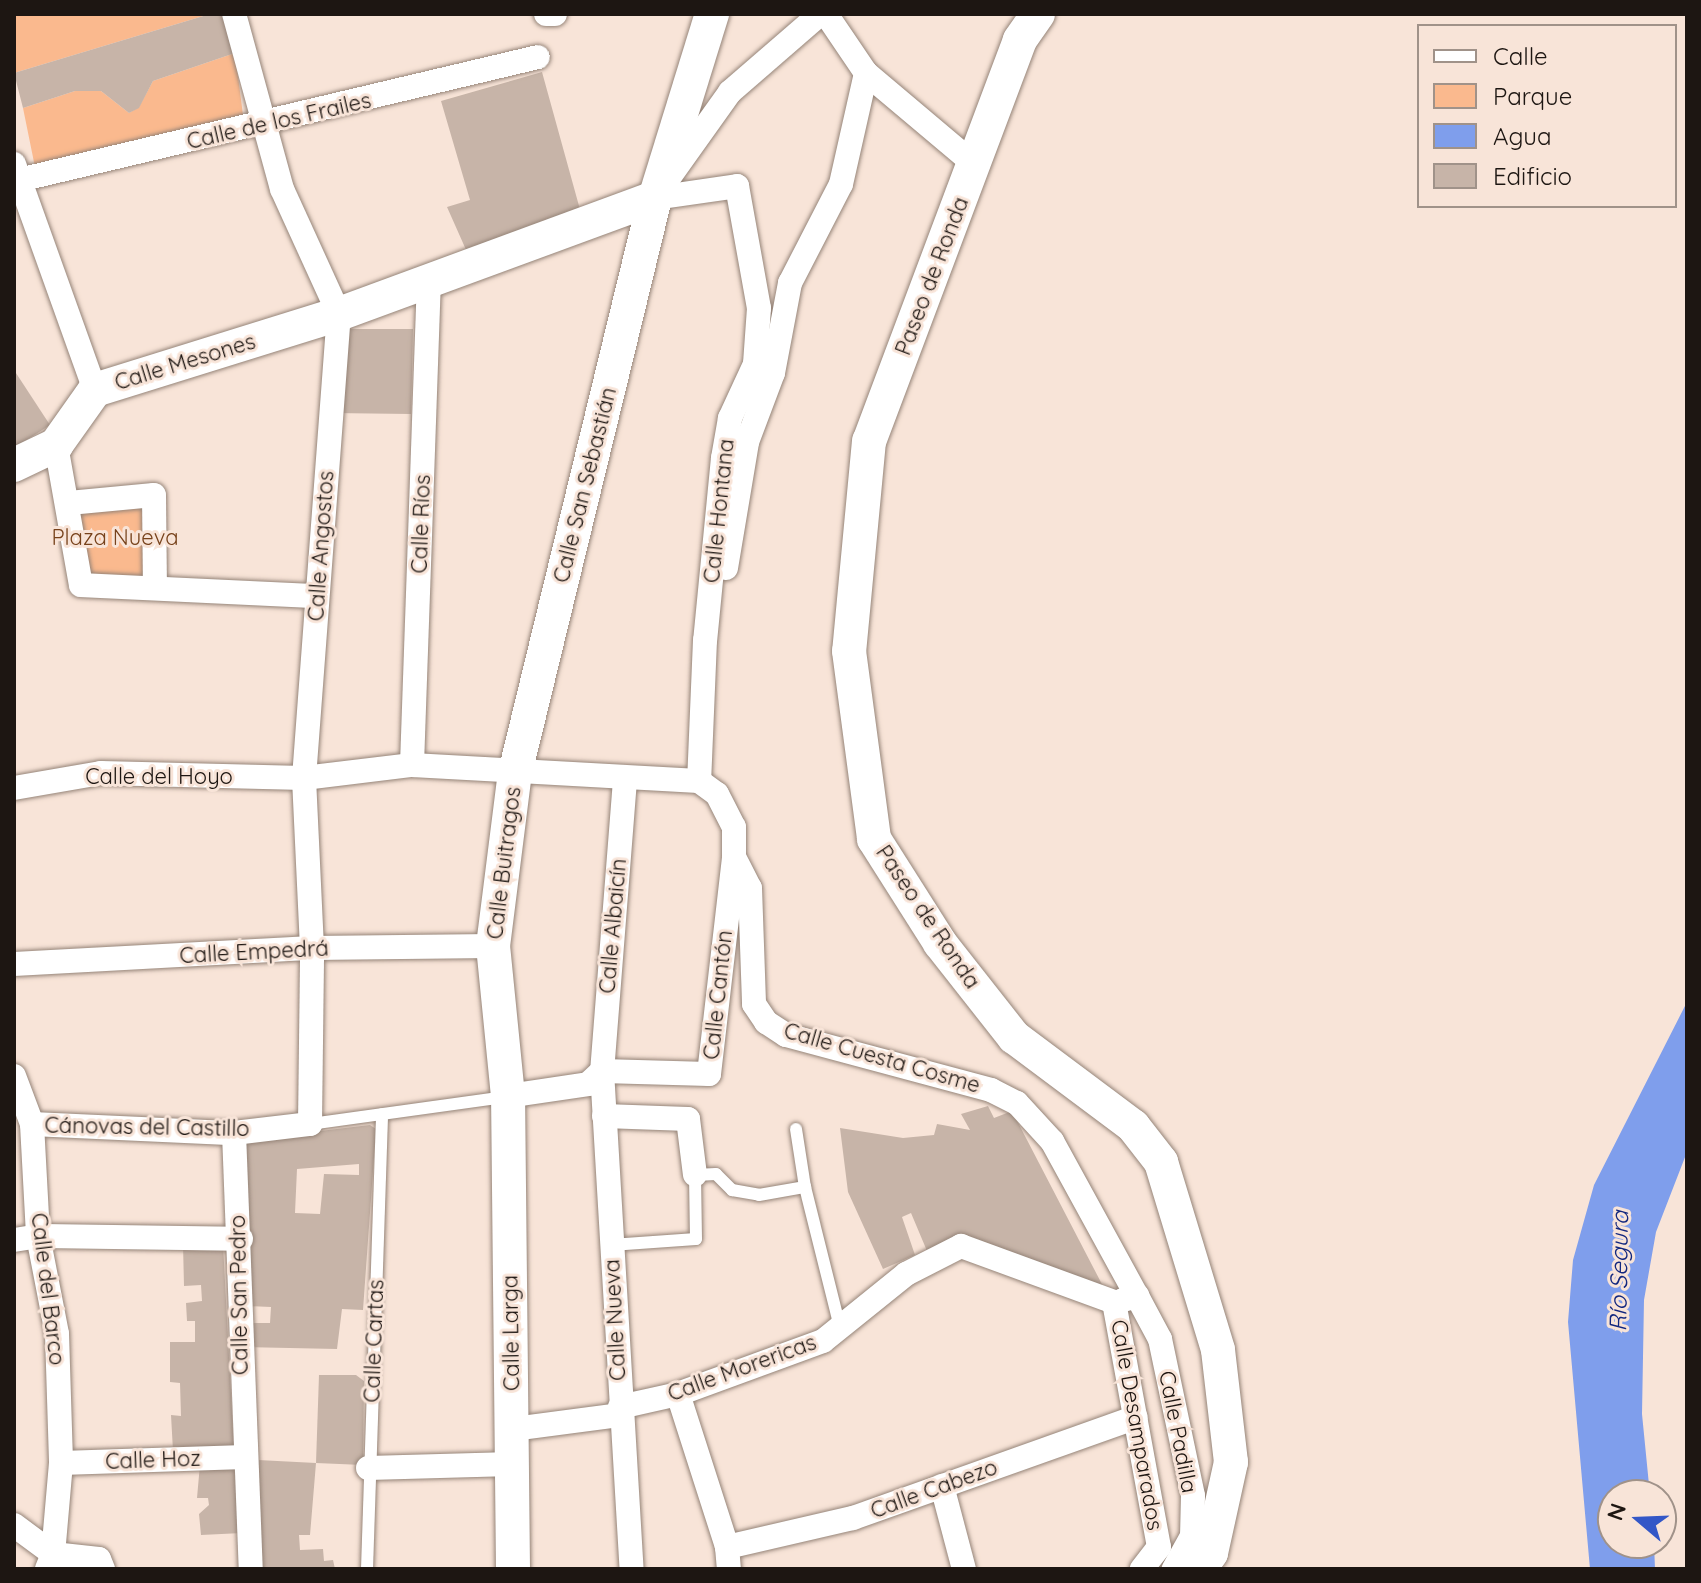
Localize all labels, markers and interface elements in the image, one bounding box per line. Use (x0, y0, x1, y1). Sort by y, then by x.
legend (1417, 24, 1677, 208)
text: Calle (1493, 41, 1548, 71)
text: Parque (1493, 81, 1572, 111)
street label: Calle de los Frailes (184, 87, 374, 155)
text: Agua (1493, 121, 1552, 151)
text: Edificio (1493, 161, 1572, 191)
street label: Paseo de Ronda (890, 193, 974, 359)
street label: Calle Mesones (111, 328, 259, 396)
street label: Calle San Sebastián (548, 385, 622, 585)
street label: Calle Hontana (698, 438, 740, 584)
street label: Calle Angostos (303, 470, 339, 622)
street label: Calle Ríos (406, 474, 436, 574)
park label: Plaza Nueva (51, 525, 179, 551)
street label: Calle del Hoyo (85, 764, 233, 790)
street label: Calle Buitragos (482, 785, 526, 941)
street label: Paseo de Ronda (870, 840, 986, 994)
street label: Calle Albaicín (594, 857, 632, 995)
street label: Calle Cantón (698, 929, 738, 1061)
street label: Calle Empedrá (179, 935, 329, 969)
street label: Calle Cuesta Cosme (781, 1017, 983, 1099)
street label: Cánovas del Castillo (44, 1112, 250, 1142)
water label: Río Segura (1604, 1210, 1634, 1332)
street label: Calle del Barco (26, 1211, 70, 1367)
street label: Calle San Pedro (224, 1215, 254, 1375)
street label: Calle Nueva (599, 1258, 631, 1382)
street label: Calle Larga (497, 1275, 525, 1391)
street label: Calle Cartas (359, 1279, 389, 1403)
street label: Calle Desamparados (1105, 1318, 1169, 1532)
street label: Calle Morericas (664, 1329, 820, 1407)
street label: Calle Padilla (1153, 1369, 1203, 1495)
street label: Calle Hoz (105, 1445, 201, 1475)
street label: Calle Cabezo (867, 1454, 1001, 1524)
north arrow (1597, 1479, 1677, 1559)
text: N (1600, 1500, 1632, 1524)

